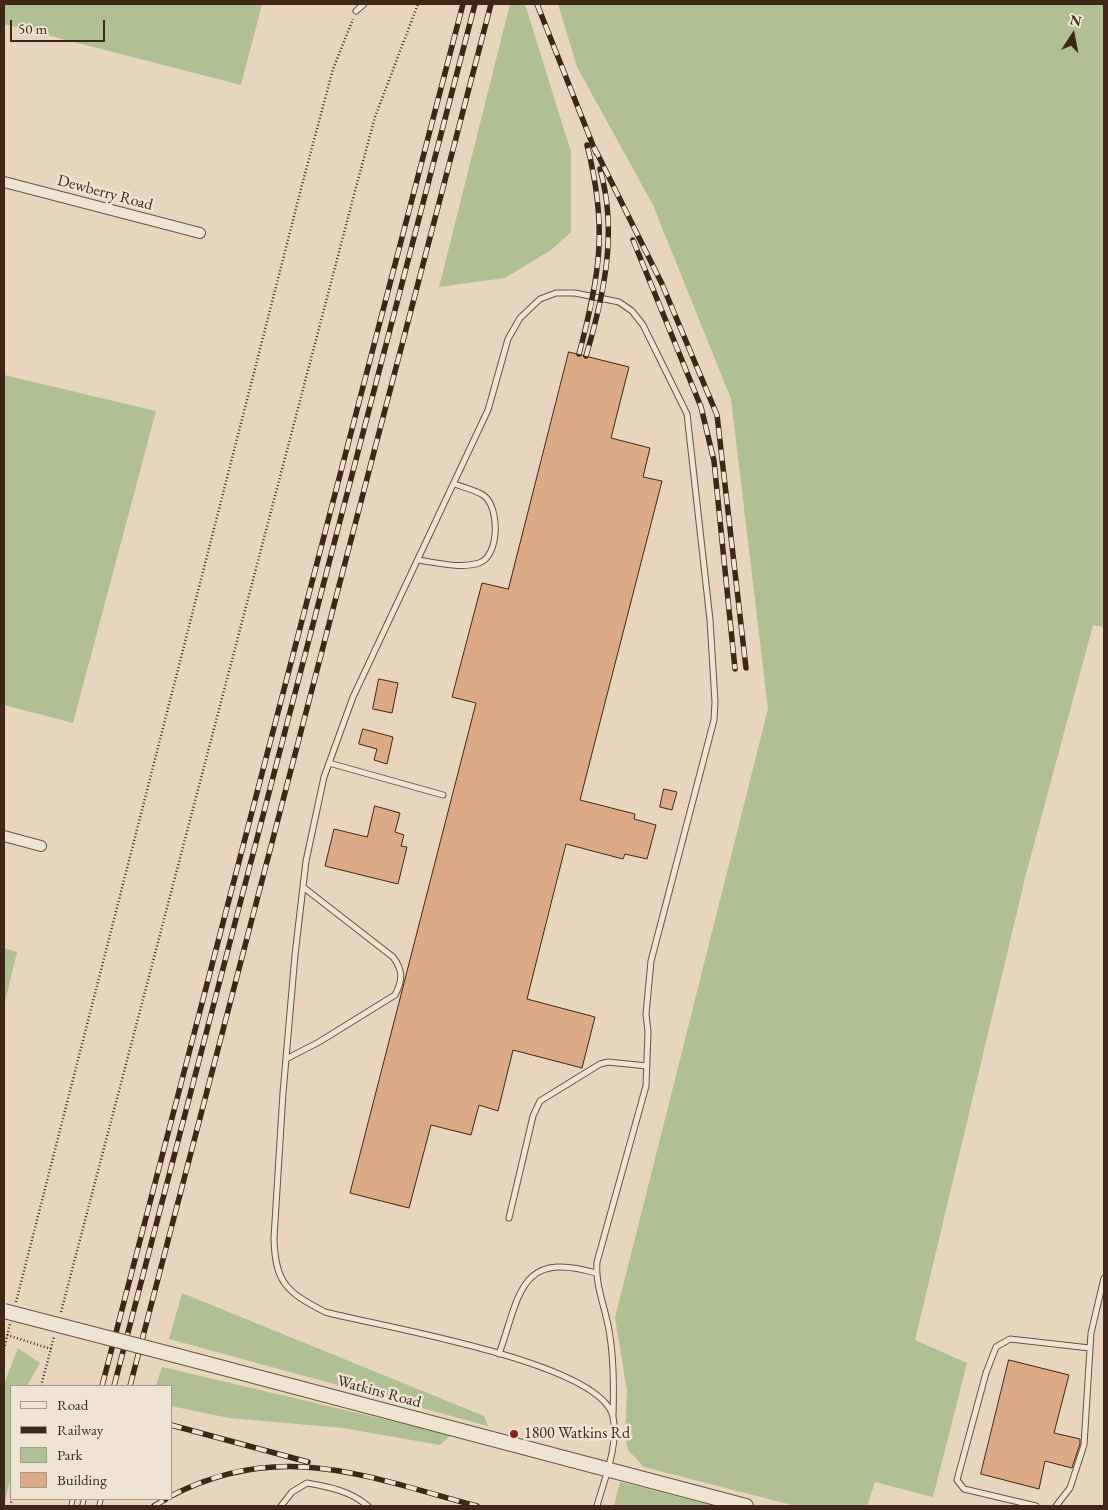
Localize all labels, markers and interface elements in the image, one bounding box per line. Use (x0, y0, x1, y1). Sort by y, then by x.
scale bar (12, 10, 108, 42)
north arrow (1048, 10, 1098, 60)
text: N (1069, 10, 1083, 30)
text: 50 m (18, 19, 47, 38)
street label: Dewberry Road (55, 171, 155, 215)
street label: Watkins Road (335, 1372, 423, 1412)
legend (10, 1385, 172, 1500)
text: Road (57, 1395, 88, 1414)
text: Railway (57, 1420, 103, 1439)
place label: 1800 Watkins Rd (524, 1424, 630, 1444)
marker: 1800 Watkins Rd (508, 1428, 520, 1440)
text: Park (57, 1445, 83, 1464)
text: Building (57, 1470, 107, 1489)

